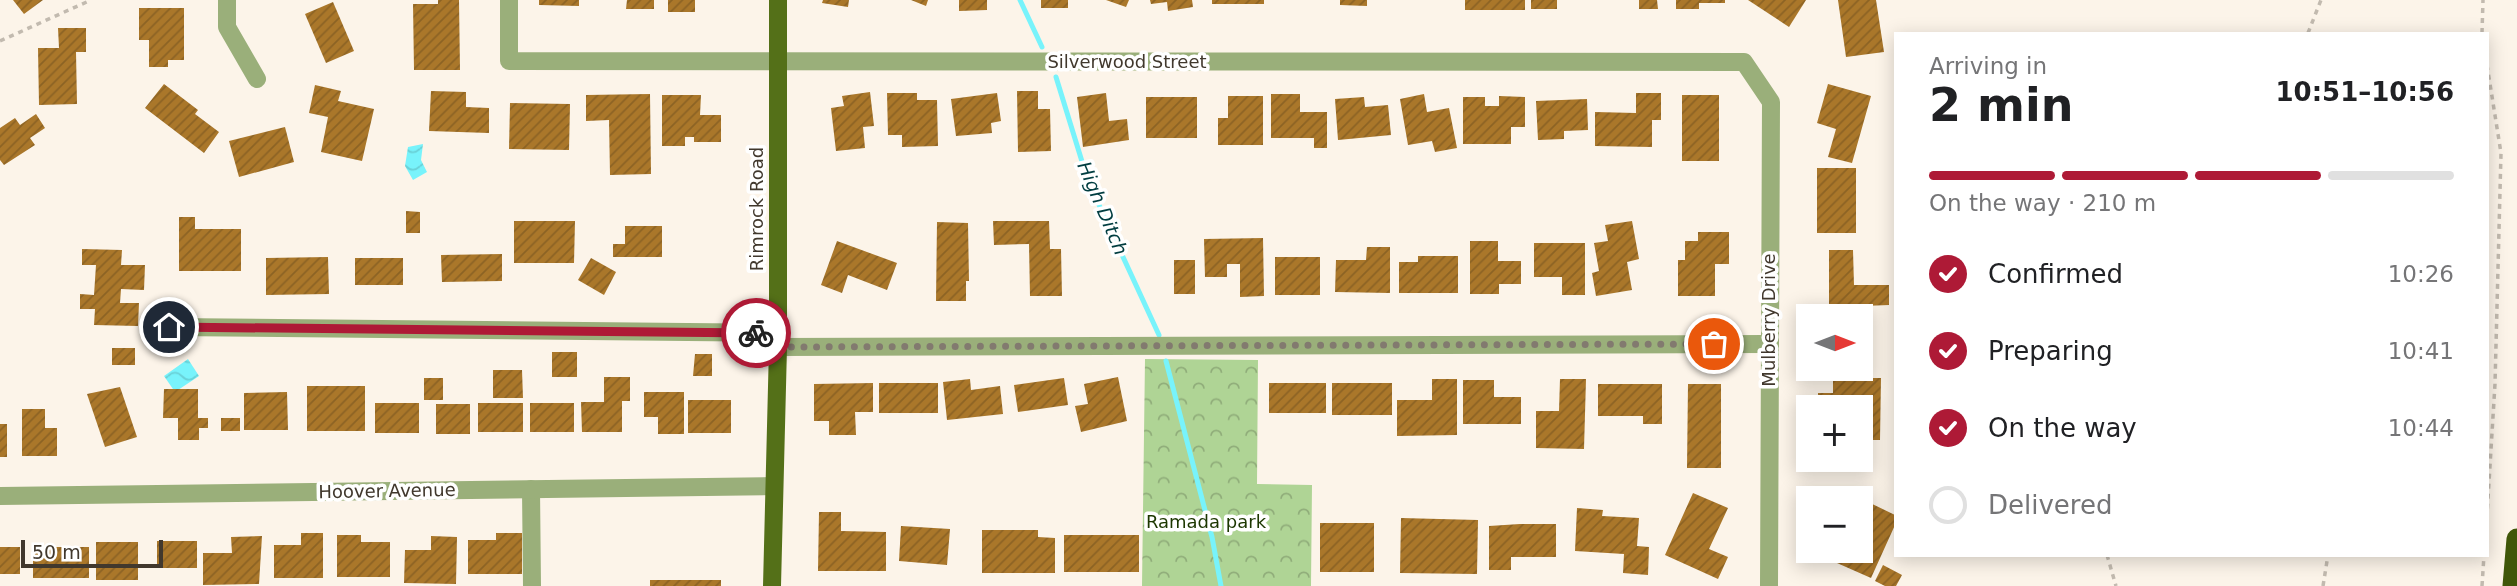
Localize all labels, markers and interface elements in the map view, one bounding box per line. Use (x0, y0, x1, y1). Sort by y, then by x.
street label: Silverwood Street (1047, 51, 1207, 72)
text: Arriving in (1929, 53, 2047, 79)
text: 10:51–10:56 (2275, 77, 2454, 107)
text: 2 min (1929, 78, 2073, 132)
street label: Rimrock Road (746, 147, 767, 271)
water label: High Ditch (1073, 158, 1133, 258)
text: On the way · 210 m (1929, 190, 2156, 216)
street label: Mulberry Drive (1758, 253, 1779, 387)
icon: check (1929, 255, 1967, 293)
text: Confirmed (1988, 259, 2123, 289)
text: 10:26 (2388, 261, 2454, 287)
pin (139, 297, 199, 357)
courier (721, 298, 791, 368)
north arrow (1796, 304, 1872, 382)
map controls (1796, 304, 1873, 563)
icon: home (150, 308, 188, 346)
icon: bike (737, 314, 775, 352)
pin (1684, 314, 1744, 374)
icon: bag (1695, 325, 1733, 363)
icon: check (1929, 332, 1967, 370)
text: Preparing (1988, 336, 2113, 366)
text: 10:41 (2388, 338, 2454, 364)
button: + (1796, 395, 1873, 472)
icon: check (1929, 409, 1967, 447)
text: On the way (1988, 413, 2137, 443)
text: 10:44 (2388, 415, 2454, 441)
street label: Hoover Avenue (318, 479, 456, 502)
button: − (1796, 486, 1873, 563)
text: Delivered (1988, 490, 2112, 520)
park label: Ramada park (1146, 511, 1267, 532)
scale bar (21, 537, 163, 569)
text: 50 m (32, 541, 81, 563)

